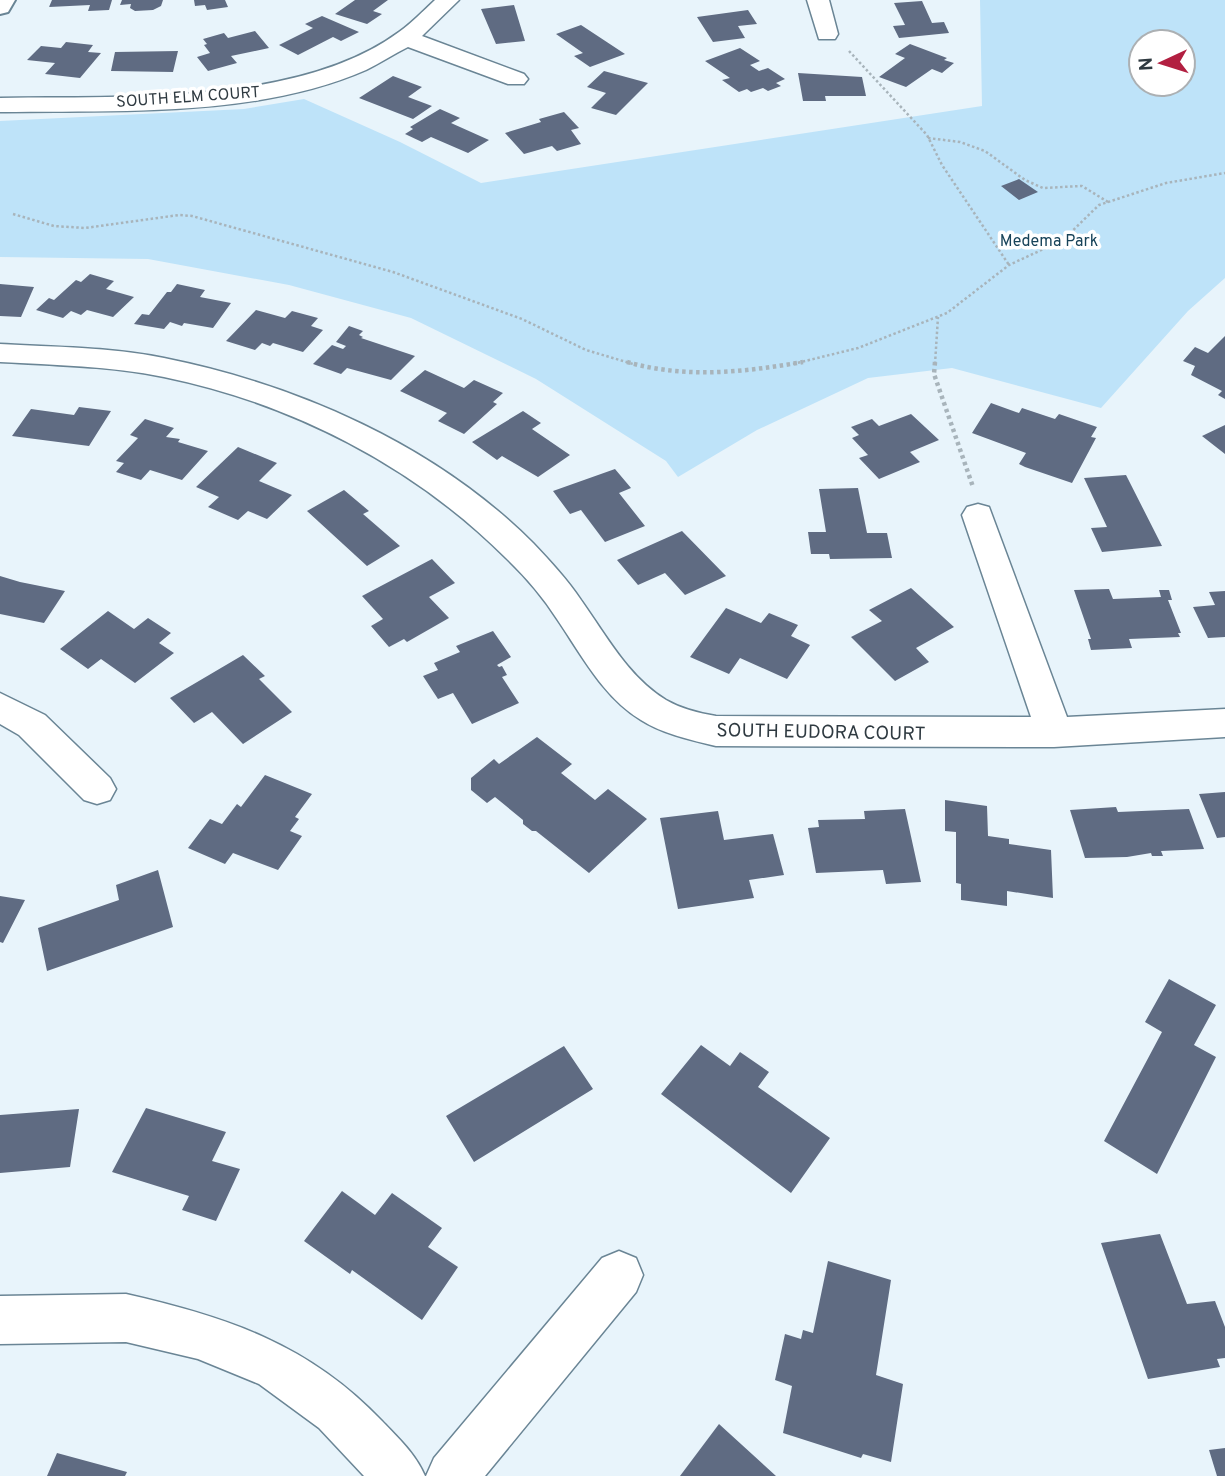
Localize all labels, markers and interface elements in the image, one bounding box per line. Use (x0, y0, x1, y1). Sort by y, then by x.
north arrow (1127, 28, 1197, 98)
text: N (1135, 56, 1159, 72)
street label: SOUTH ELM COURT (116, 83, 261, 113)
park label: Medema Park (1000, 232, 1098, 252)
street label: SOUTH EUDORA COURT (716, 719, 926, 747)

